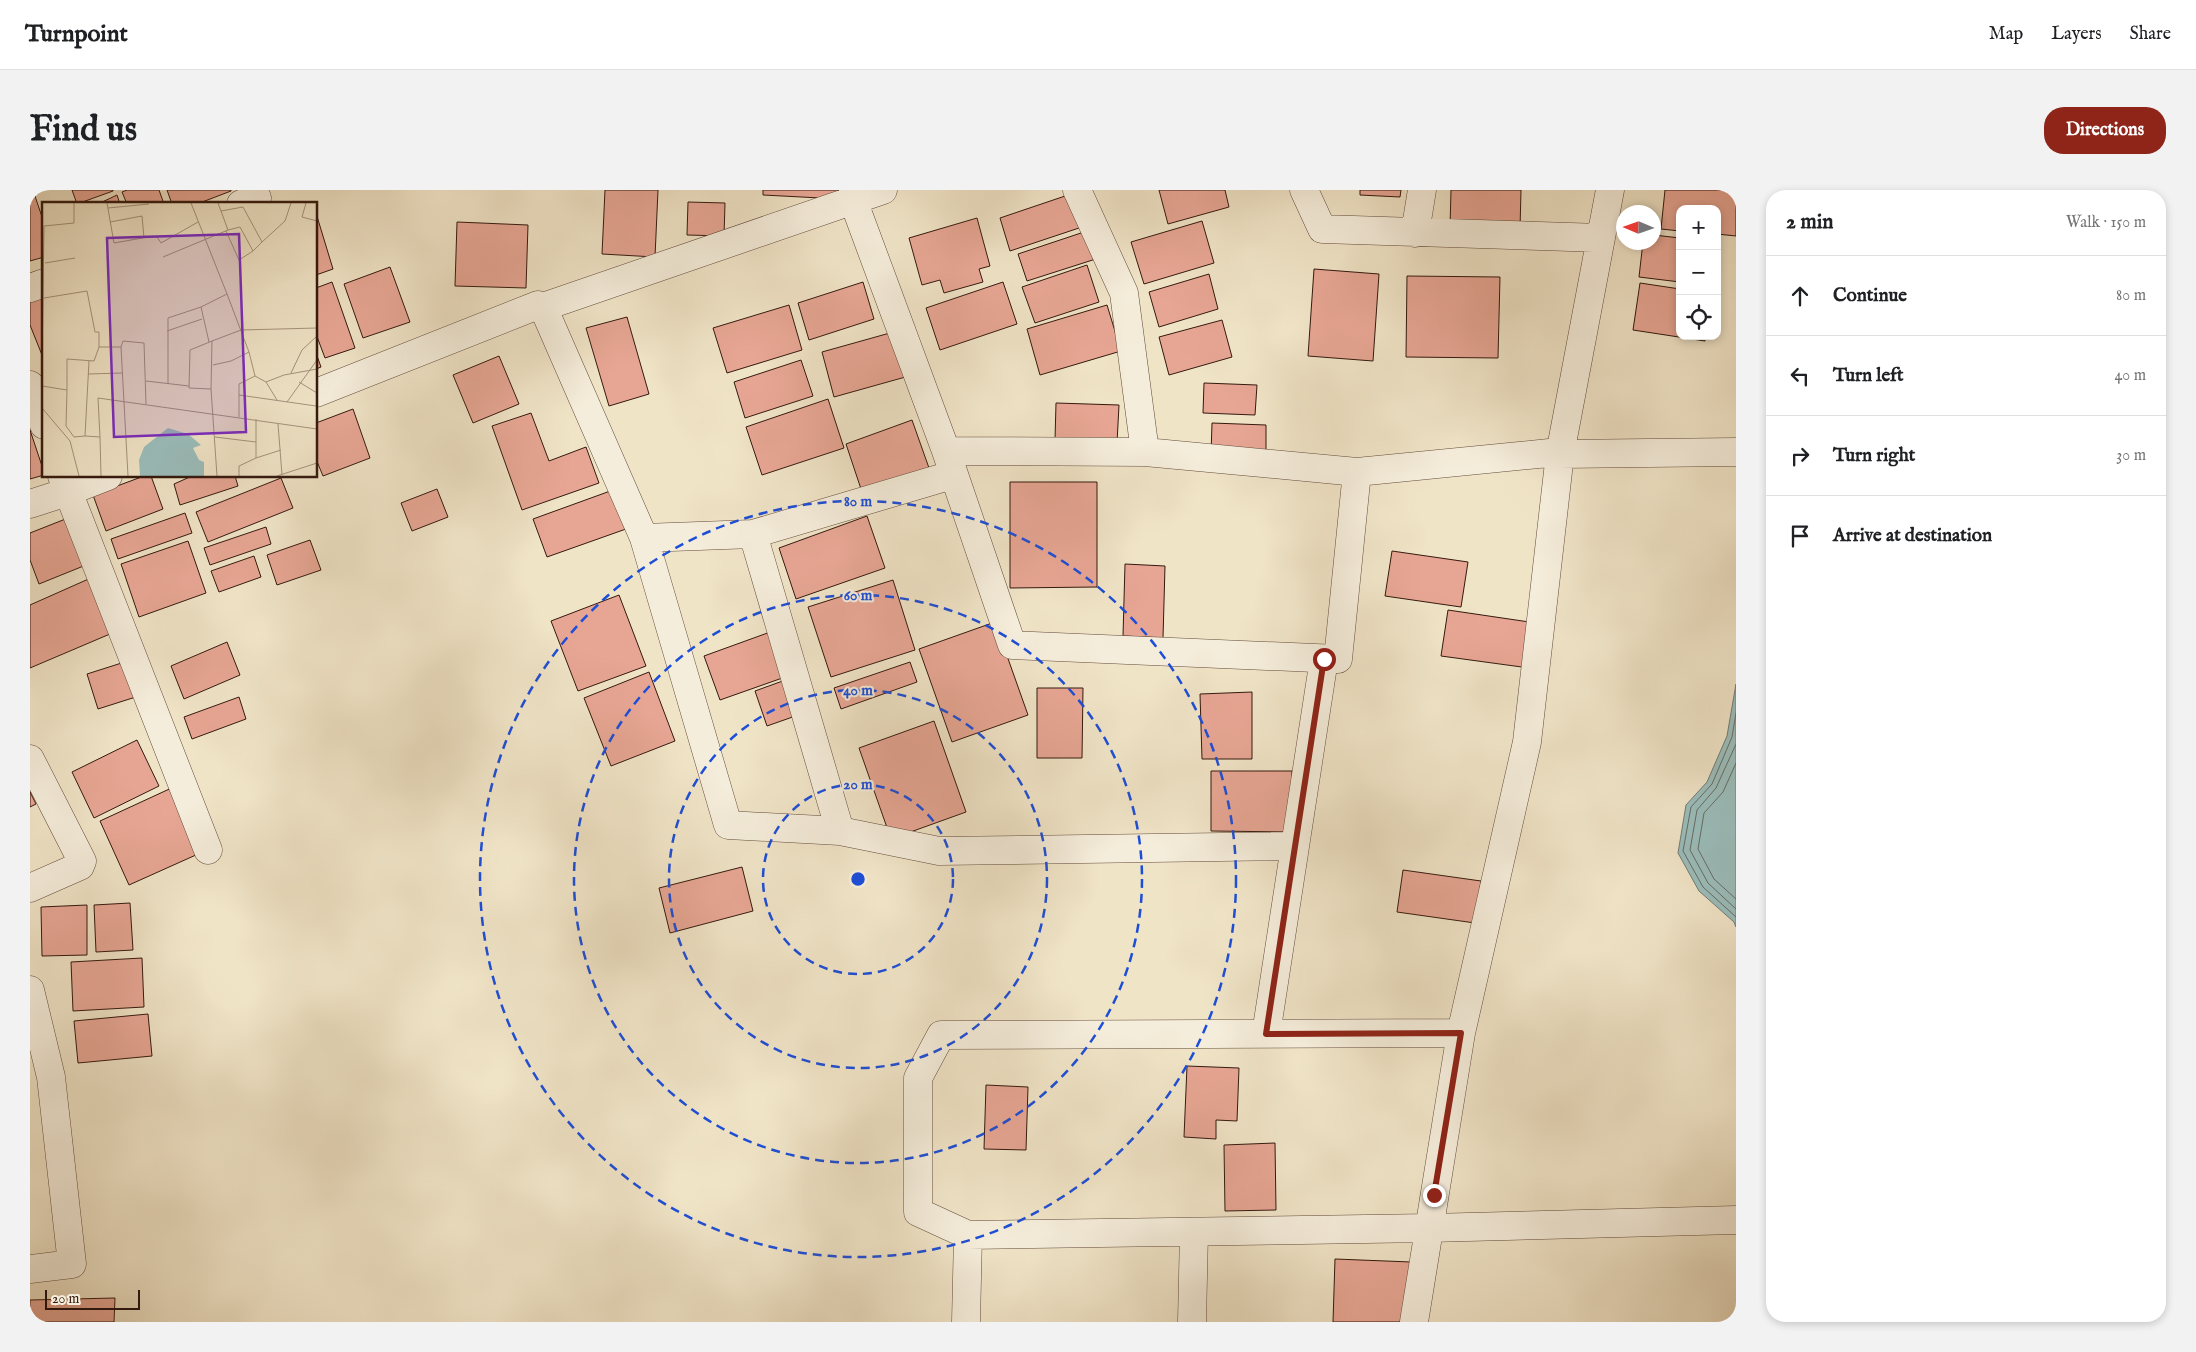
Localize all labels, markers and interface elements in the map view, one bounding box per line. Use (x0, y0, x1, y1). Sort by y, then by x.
text: Turnpoint (25, 19, 128, 50)
text: Map (1989, 23, 2023, 46)
text: Layers (2051, 23, 2102, 46)
text: Share (2130, 23, 2171, 46)
button: Directions (2044, 107, 2166, 154)
text: Find us (30, 108, 137, 153)
inset map (42, 202, 318, 478)
north arrow (1616, 205, 1661, 250)
map controls (1676, 205, 1721, 340)
button: + (1676, 205, 1721, 250)
text: 2 min (1786, 209, 1833, 236)
text: Walk · 150 m (2066, 213, 2146, 233)
button: − (1676, 250, 1721, 295)
icon: ahead (1786, 282, 1814, 310)
text: Continue (1833, 284, 1907, 308)
text: 80 m (2116, 286, 2146, 306)
button: locate (1676, 295, 1721, 340)
icon: left (1786, 362, 1814, 390)
text: Turn left (1833, 364, 1904, 388)
text: 40 m (2114, 366, 2146, 386)
icon: right (1786, 442, 1814, 470)
text: Turn right (1833, 444, 1915, 468)
text: 30 m (2116, 446, 2146, 466)
text: 80 m (844, 492, 872, 511)
icon: arrive (1786, 522, 1814, 550)
text: Arrive at destination (1833, 524, 1992, 548)
text: 60 m (844, 586, 873, 605)
route start (1313, 648, 1336, 671)
text: 40 m (843, 681, 873, 700)
text: 20 m (843, 775, 873, 794)
centre of rings (849, 870, 867, 888)
route end (1423, 1184, 1446, 1207)
scale bar (45, 1287, 140, 1310)
text: 20 m (52, 1290, 79, 1308)

